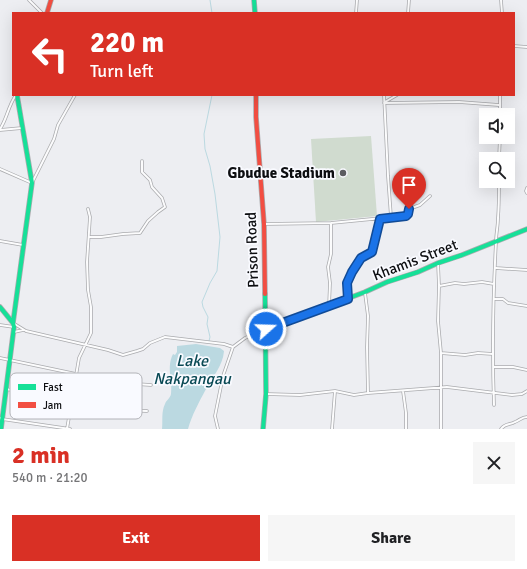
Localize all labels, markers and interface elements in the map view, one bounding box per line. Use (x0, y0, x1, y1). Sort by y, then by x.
text: 220 m (90, 26, 164, 60)
icon: left (24, 28, 76, 80)
text: Turn left (90, 60, 153, 82)
map controls (479, 108, 515, 188)
button: sound (479, 108, 515, 144)
button: search (479, 152, 515, 188)
place label: Gbudue Stadium (227, 164, 335, 182)
marker: Gbudue Stadium (338, 168, 348, 178)
pin (392, 168, 426, 209)
icon: arrive (398, 174, 420, 196)
street label: Prison Road (242, 212, 262, 288)
street label: Khamis Street (370, 236, 460, 284)
position arrow (245, 308, 287, 350)
water label: Lake Nakpangau (153, 351, 232, 389)
legend (10, 373, 142, 419)
text: Fast (43, 381, 63, 394)
text: Jam (43, 399, 62, 412)
text: 2 min (12, 440, 70, 470)
button: close (473, 442, 515, 484)
text: 540 m · 21:20 (12, 470, 88, 486)
button: Exit (12, 515, 260, 561)
button: Share (268, 515, 515, 561)

